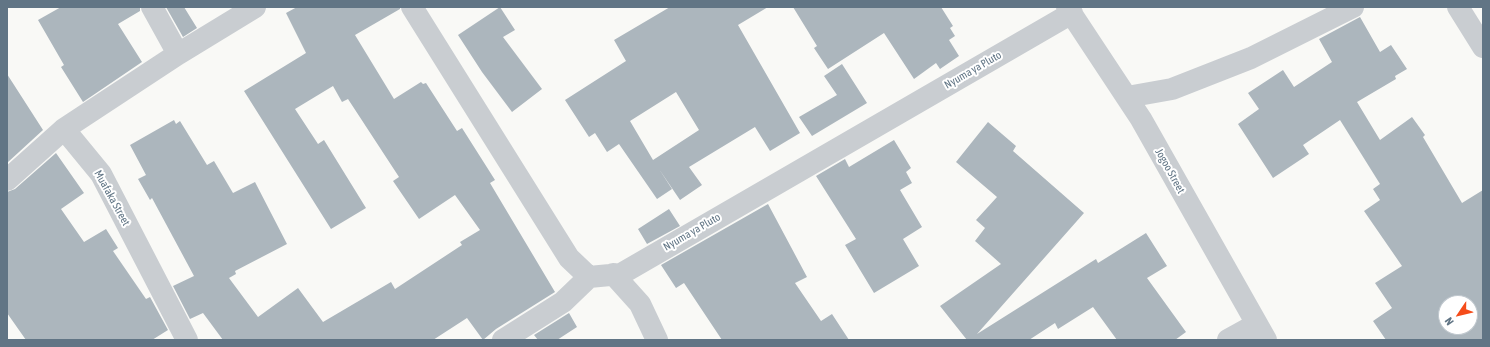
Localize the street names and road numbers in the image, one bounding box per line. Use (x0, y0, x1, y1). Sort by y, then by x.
street label: Nyuma ya Pluto (942, 48, 1004, 92)
street label: Jogoo Street (1152, 146, 1188, 196)
street label: Muafaka Street (91, 168, 133, 228)
street label: Nyuma ya Pluto (661, 210, 723, 254)

